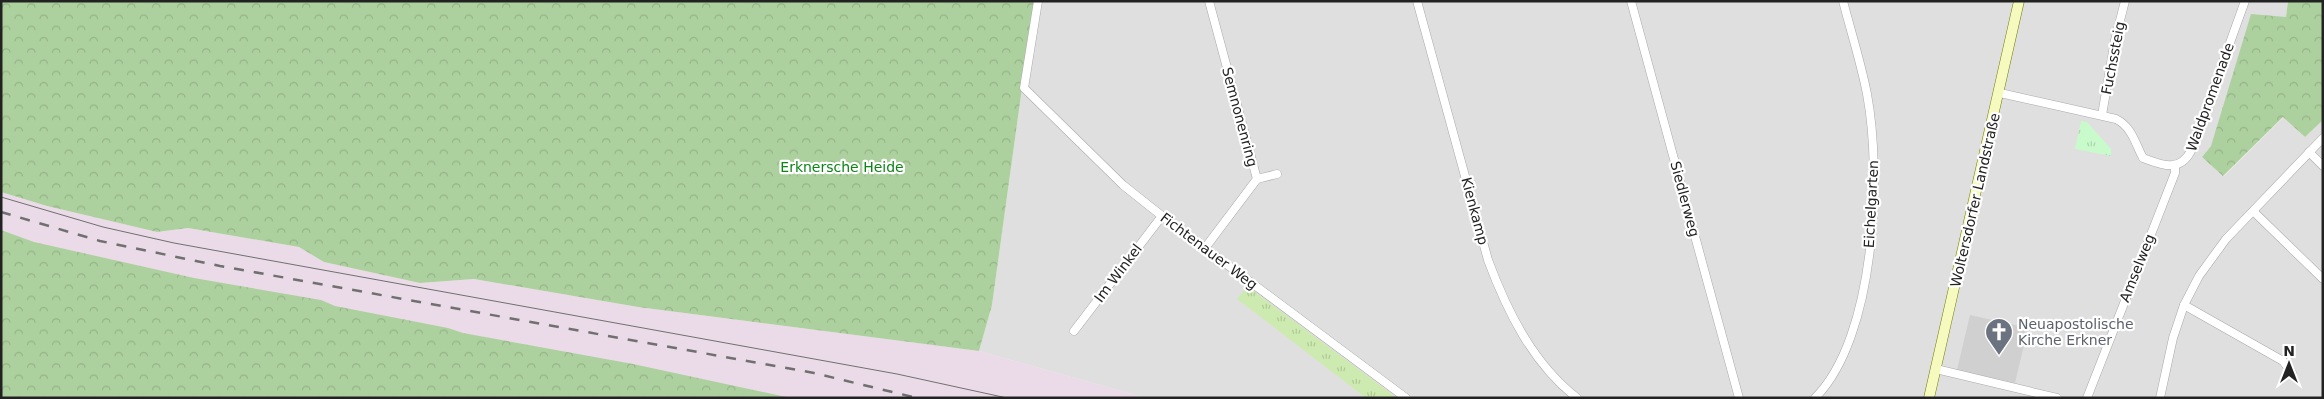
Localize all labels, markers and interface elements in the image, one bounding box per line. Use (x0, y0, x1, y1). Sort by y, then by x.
street label: Fuchssteig (2098, 20, 2128, 96)
street label: Waldpromenade (2183, 41, 2237, 153)
street label: Semnonenring (1219, 66, 1261, 168)
street label: Woltersdorfer Landstraße (1947, 111, 2003, 289)
park label: Erknersche Heide (780, 159, 904, 175)
street label: Siedlerweg (1667, 159, 1703, 239)
street label: Eichelgarten (1861, 160, 1881, 248)
street label: Kienkamp (1458, 175, 1492, 247)
street label: Fichtenauer Weg (1157, 209, 1261, 293)
street label: Amselweg (2116, 232, 2158, 304)
street label: Im Winkel (1091, 241, 1145, 305)
place label: Neuapostolische Kirche Erkner (2018, 316, 2134, 348)
church icon: Neuapostolische Kirche Erkner (1984, 317, 2014, 356)
north arrow (2264, 339, 2314, 389)
text: N (2283, 343, 2295, 359)

